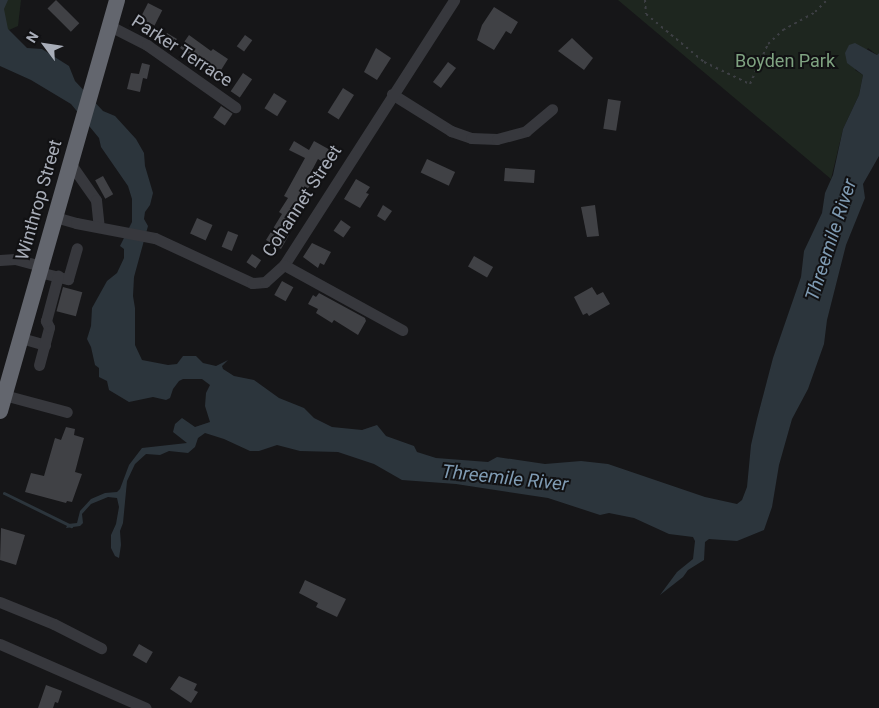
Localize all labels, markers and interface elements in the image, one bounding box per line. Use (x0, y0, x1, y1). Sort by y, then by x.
street label: Parker Terrace (127, 10, 237, 92)
north arrow (20, 20, 70, 70)
text: N (23, 29, 42, 46)
park label: Boyden Park (735, 50, 835, 72)
street label: Winthrop Street (11, 137, 67, 263)
street label: Cohannet Street (258, 141, 346, 261)
water label: Threemile River (801, 176, 861, 304)
water label: Threemile River (441, 460, 569, 496)

